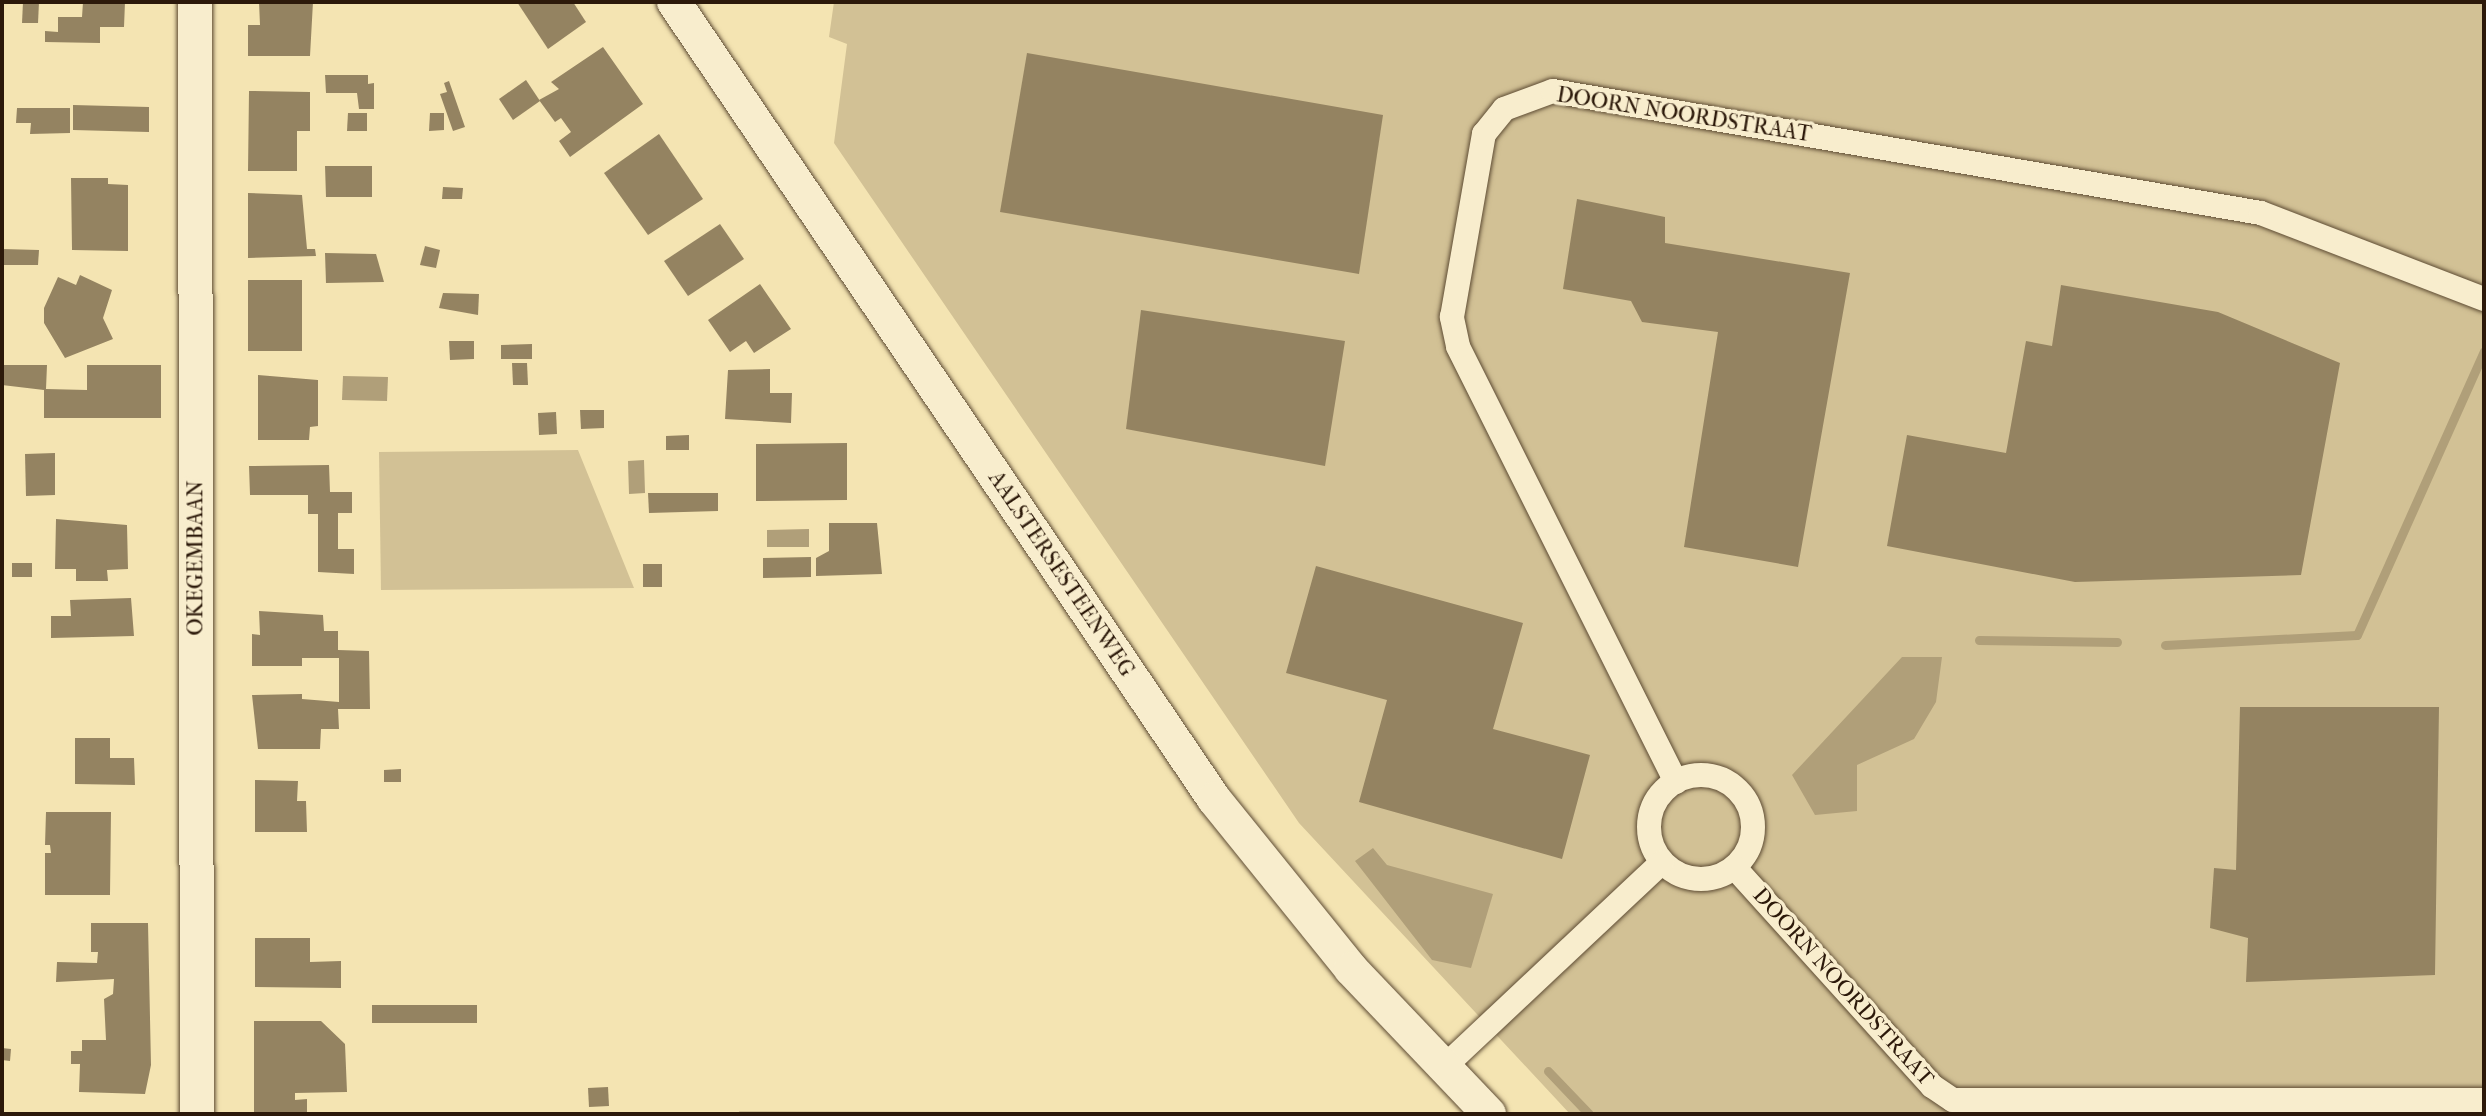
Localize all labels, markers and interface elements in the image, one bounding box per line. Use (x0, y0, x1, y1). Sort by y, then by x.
street label: DOORN NOORDSTRAAT (1555, 82, 1813, 148)
street label: AALSTERSESTEENWEG (982, 466, 1140, 682)
street label: OKEGEMBAAN (183, 480, 209, 636)
street label: DOORN NOORDSTRAAT (1747, 882, 1939, 1092)

